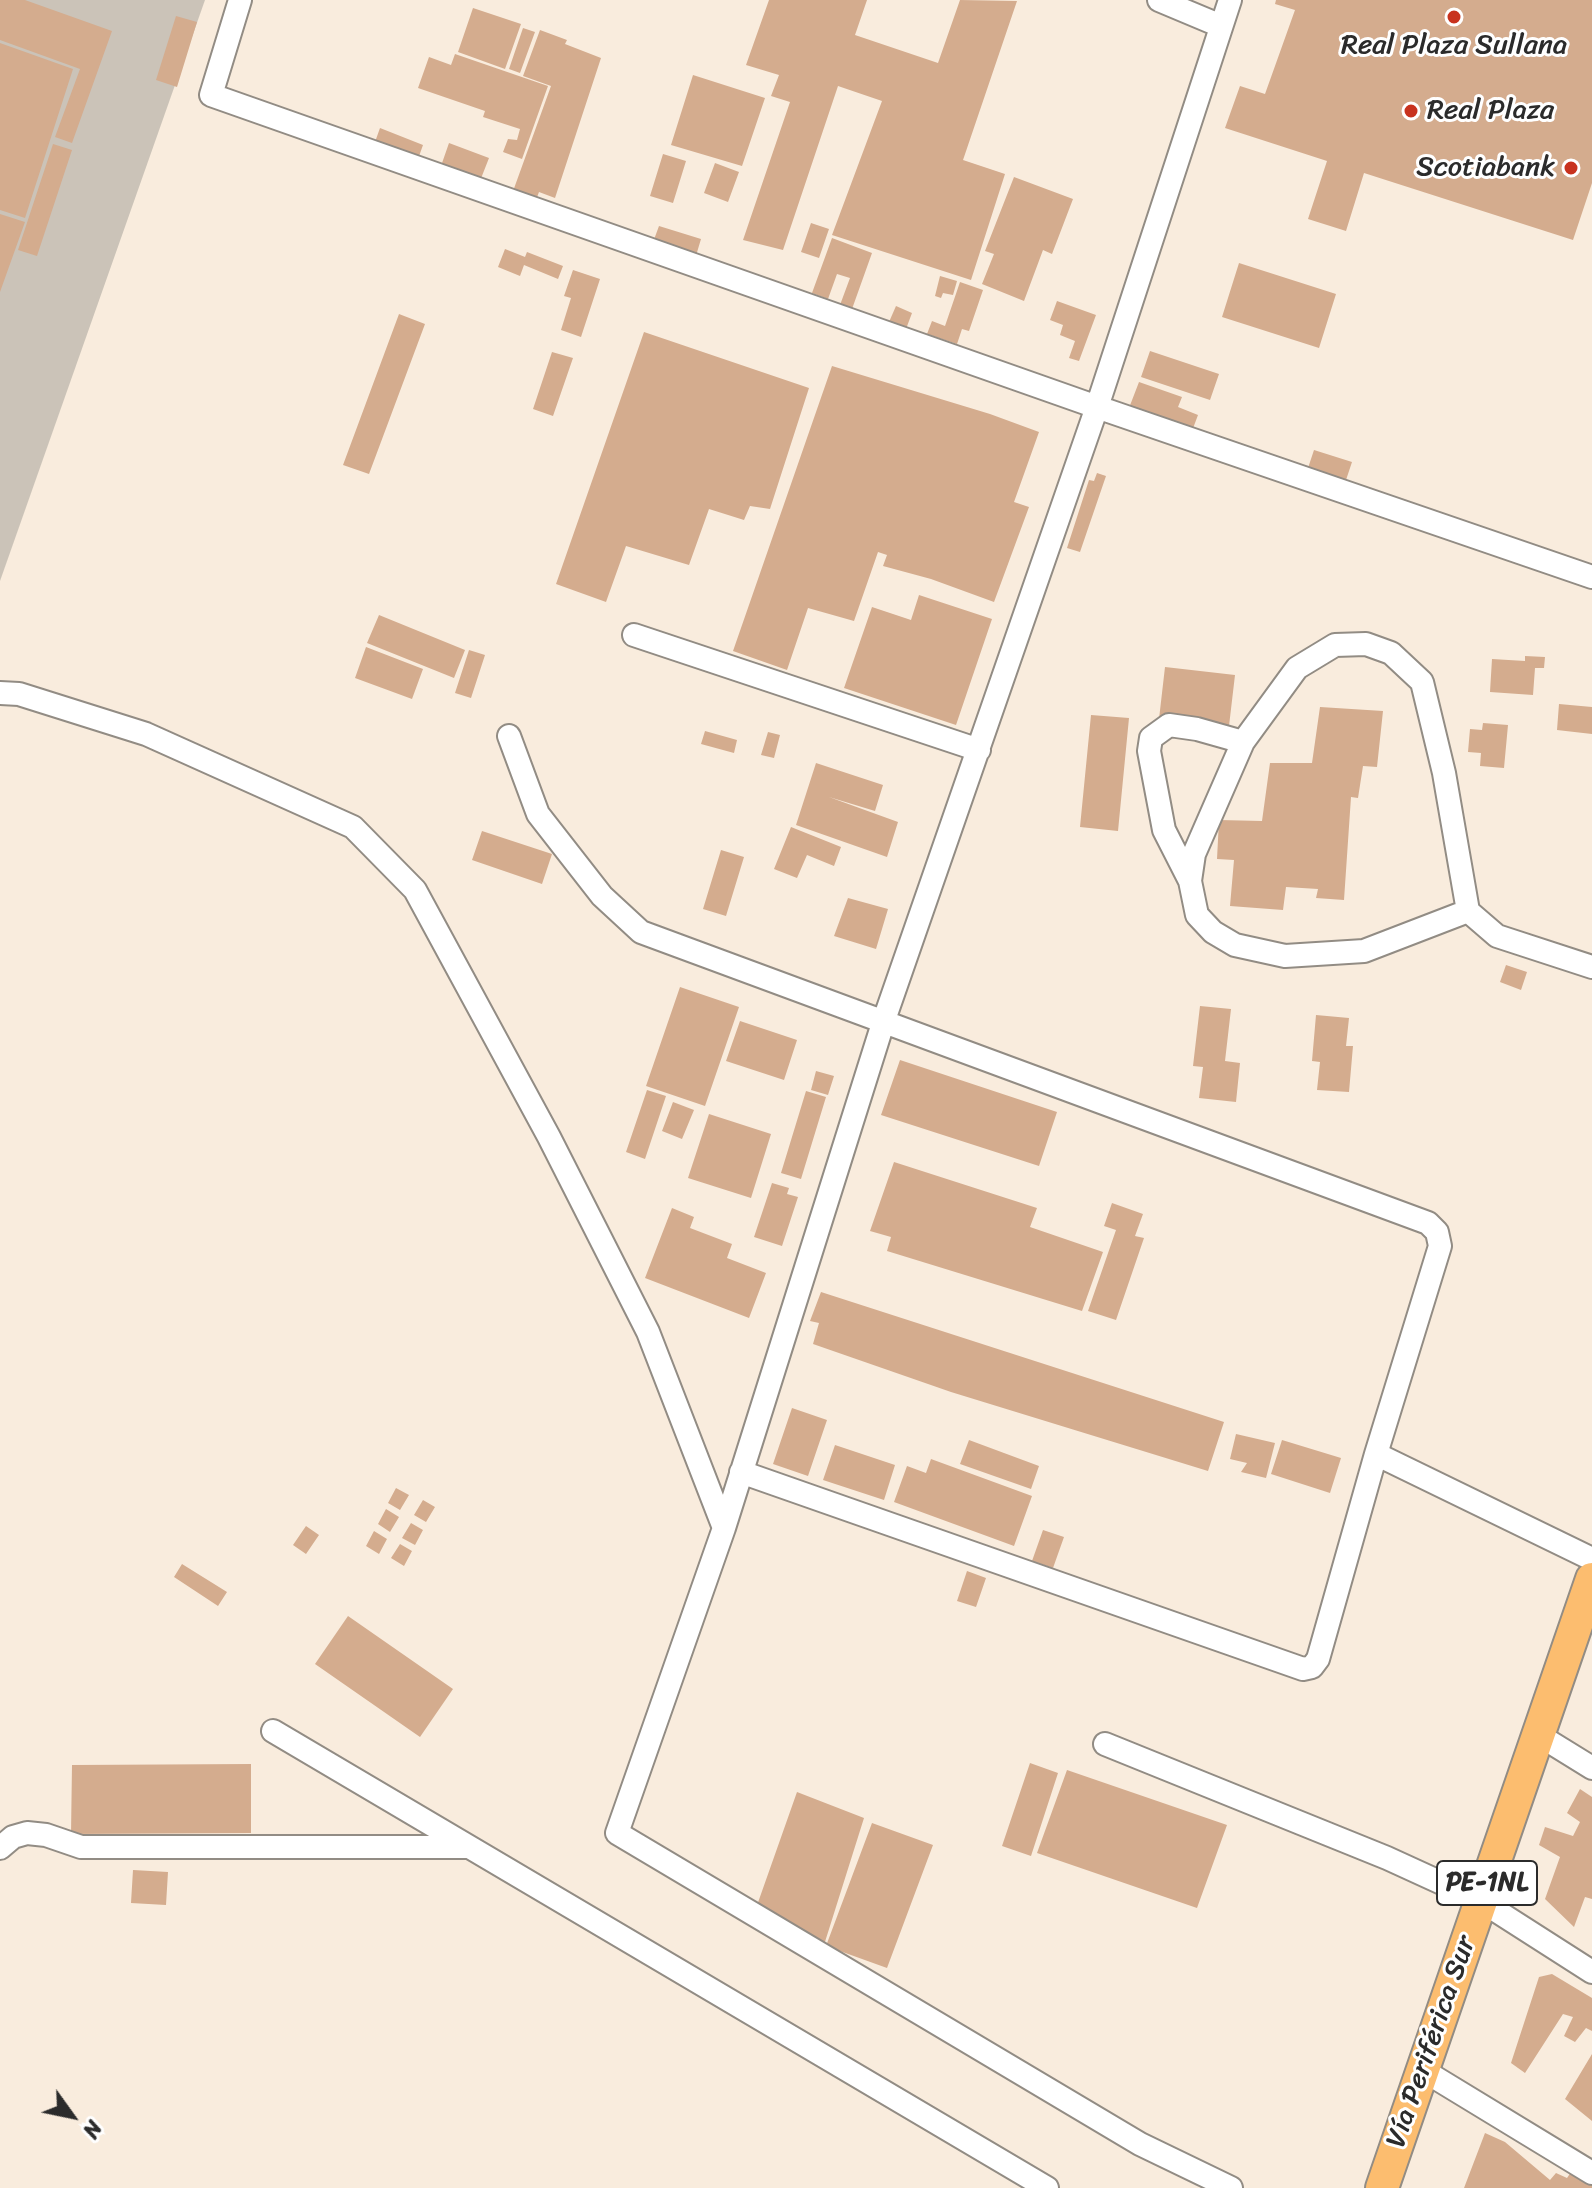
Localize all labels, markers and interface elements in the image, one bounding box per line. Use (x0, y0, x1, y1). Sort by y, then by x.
marker: Real Plaza Sullana (1445, 8, 1463, 26)
place label: Real Plaza Sullana (1341, 29, 1567, 63)
place label: Real Plaza (1427, 94, 1554, 128)
marker: Real Plaza (1402, 102, 1420, 120)
place label: Scotiabank (1416, 151, 1555, 185)
marker: Scotiabank (1562, 159, 1580, 177)
road number: PE-1NL (1437, 1861, 1537, 1905)
street label: Vía Periférica Sur (1380, 1932, 1484, 2152)
north arrow (32, 2076, 112, 2156)
text: N (72, 2112, 113, 2146)

